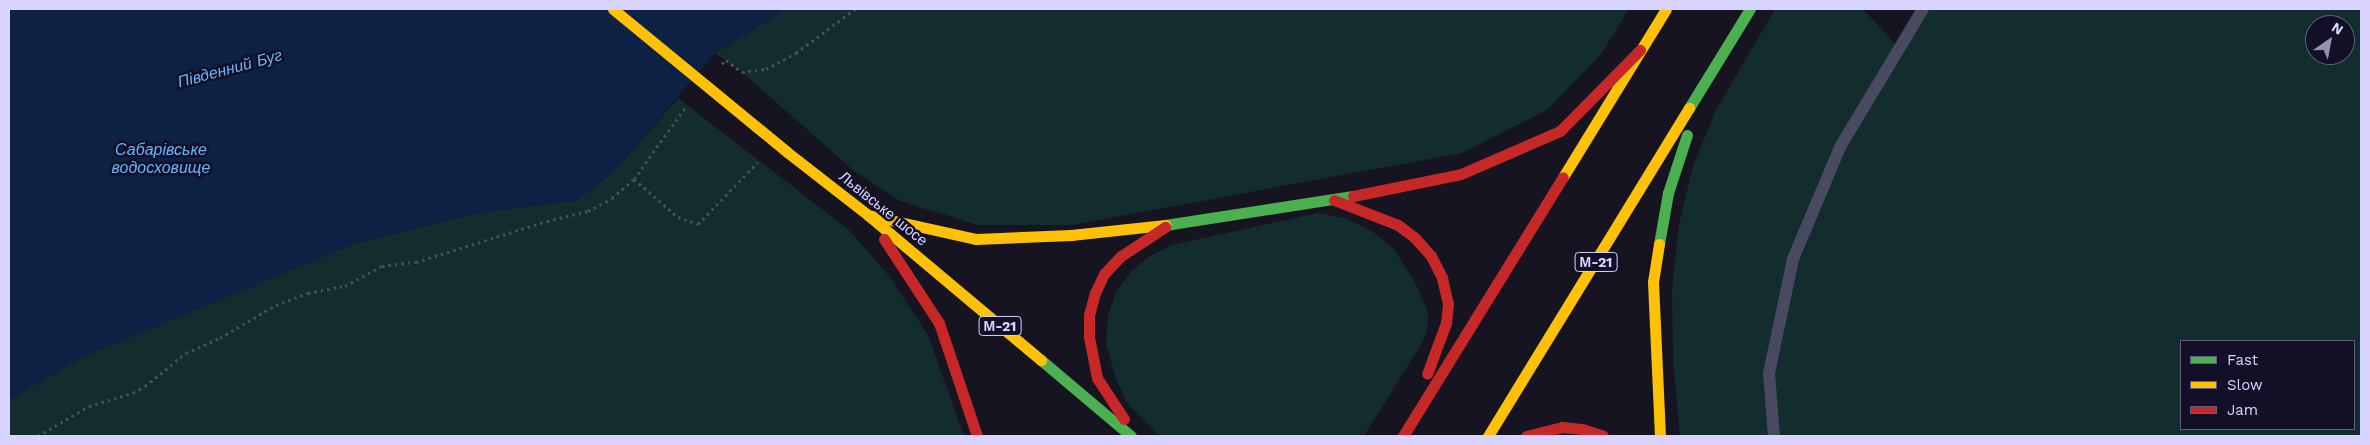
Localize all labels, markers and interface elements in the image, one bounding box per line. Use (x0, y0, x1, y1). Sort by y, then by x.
north arrow (2305, 15, 2355, 65)
text: N (2329, 19, 2346, 38)
water label: Південний Буг (176, 46, 284, 92)
water label: Сабарівське водосховище (112, 140, 210, 178)
street label: Львівське шосе (835, 168, 931, 250)
road number: М-21 (1574, 250, 1618, 274)
road number: М-21 (978, 314, 1022, 338)
legend (2180, 340, 2355, 430)
text: Fast (2227, 351, 2258, 369)
text: Slow (2227, 376, 2263, 394)
text: Jam (2227, 401, 2258, 419)

